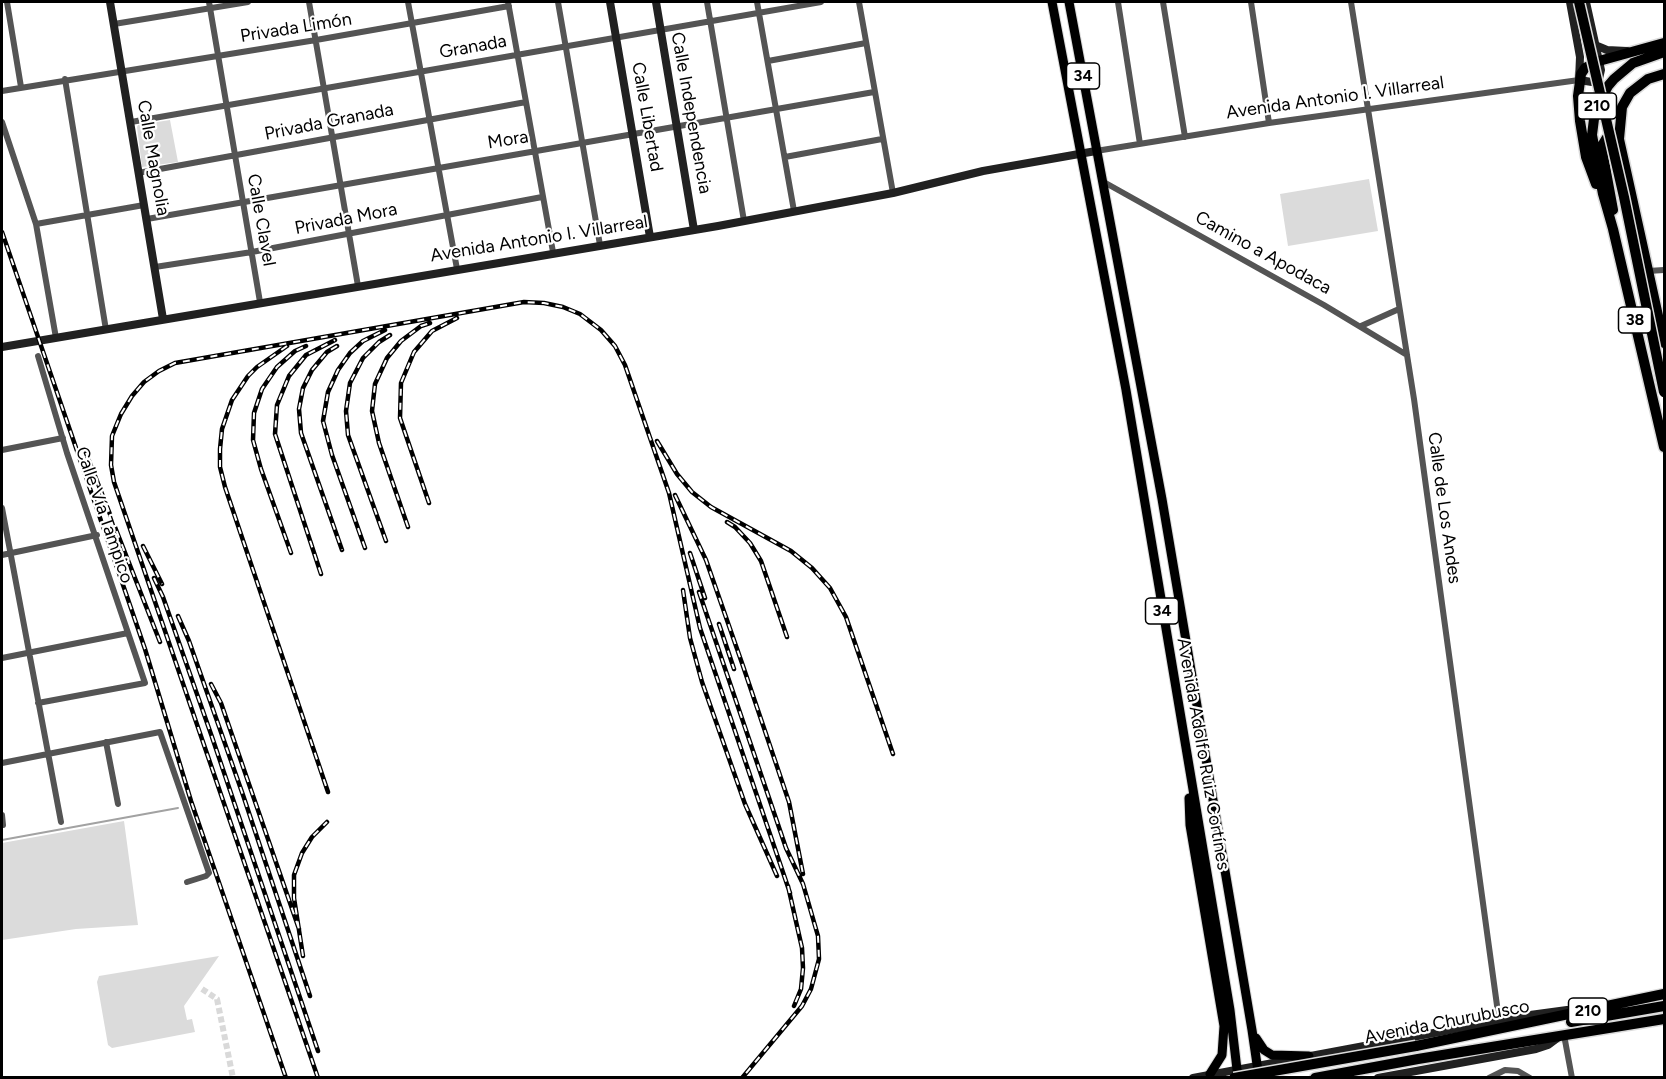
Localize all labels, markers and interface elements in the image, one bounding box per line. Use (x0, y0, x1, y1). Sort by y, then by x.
street label: Privada Limón (239, 9, 353, 47)
street label: Granada (438, 30, 508, 64)
street label: Calle Independencia (666, 31, 716, 195)
street label: Calle Libertad (627, 61, 667, 173)
road number: 34 (1066, 63, 1100, 89)
street label: Avenida Antonio I. Villarreal (1225, 72, 1445, 124)
road number: 210 (1578, 93, 1616, 119)
street label: Calle Magnolia (132, 98, 174, 218)
street label: Privada Granada (263, 99, 395, 145)
street label: Mora (486, 126, 530, 154)
street label: Calle Clavel (242, 172, 280, 268)
street label: Privada Mora (293, 198, 399, 240)
street label: Camino a Apodaca (1191, 207, 1335, 299)
street label: Avenida Antonio I. Villarreal (429, 211, 649, 267)
road number: 38 (1618, 307, 1652, 333)
street label: Calle de Los Andes (1423, 431, 1465, 585)
street label: Calle Vía Tampico (71, 444, 137, 586)
road number: 34 (1146, 598, 1178, 624)
street label: Avenida Adolfo Ruiz Cortínes (1172, 636, 1234, 872)
street label: Avenida Churubusco (1363, 995, 1531, 1049)
road number: 210 (1568, 998, 1608, 1024)

